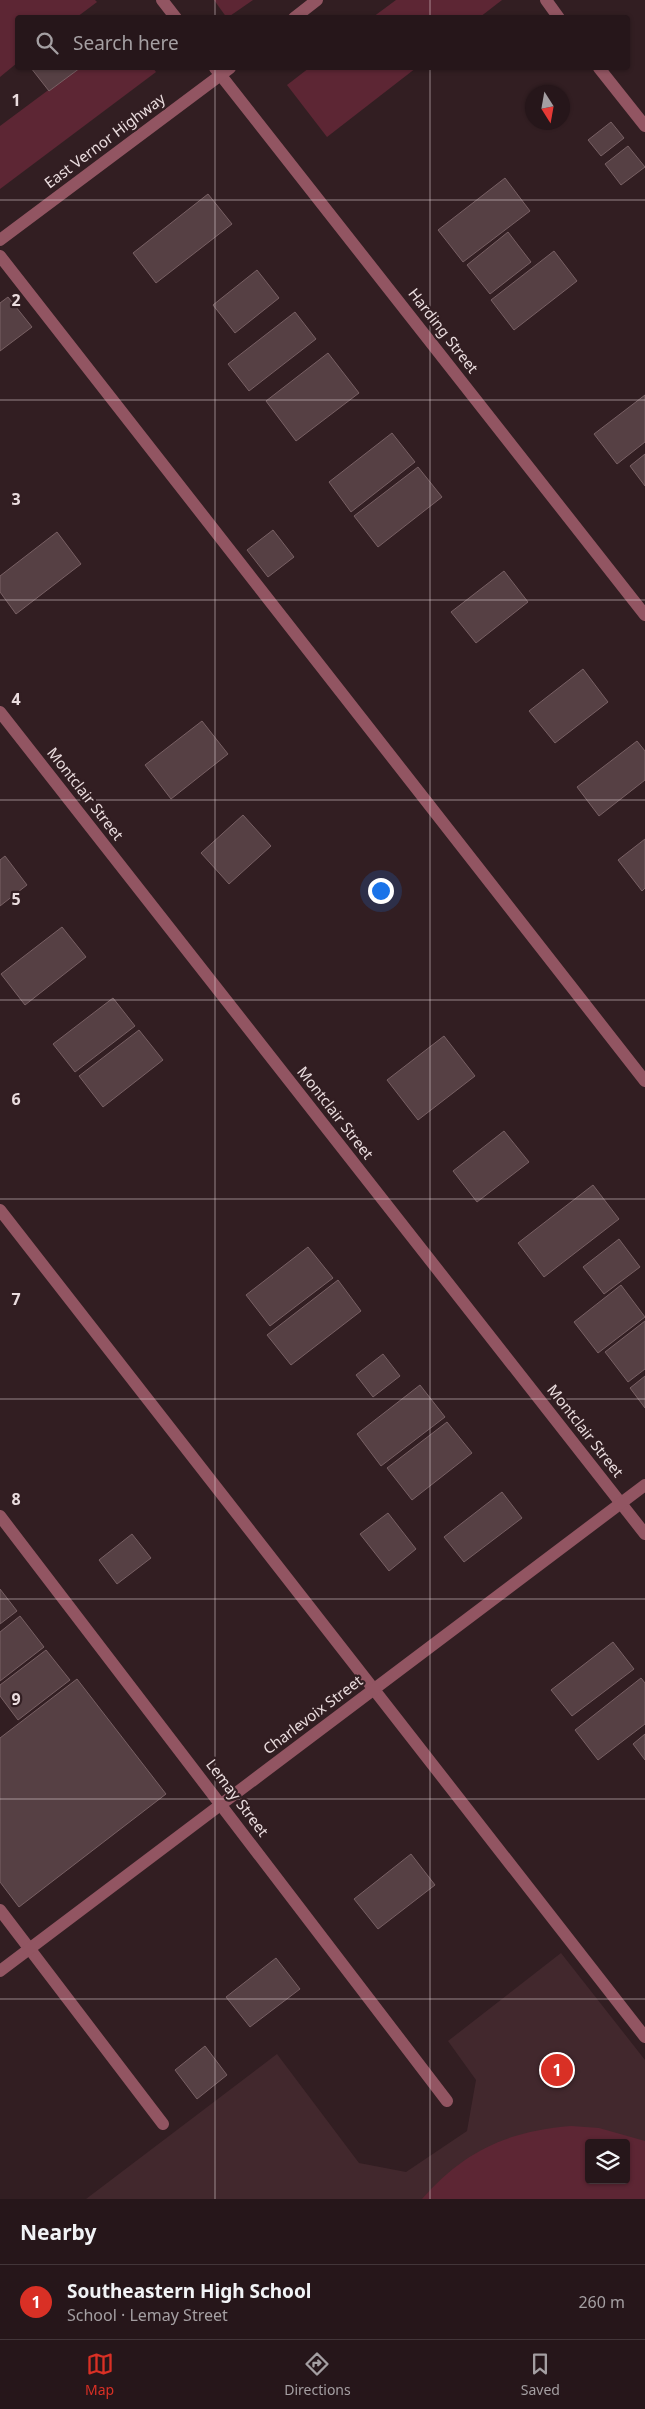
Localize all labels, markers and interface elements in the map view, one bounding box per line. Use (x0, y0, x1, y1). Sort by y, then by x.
search box (15, 15, 630, 70)
icon: search (33, 29, 61, 57)
text: Search here (73, 30, 179, 56)
north arrow (525, 85, 570, 130)
street label: East Vernor Highway (40, 88, 169, 192)
text: 1 (11, 89, 21, 111)
street label: Harding Street (404, 284, 484, 378)
text: 2 (11, 289, 21, 311)
text: 3 (11, 488, 21, 510)
text: 4 (11, 688, 21, 710)
street label: Montclair Street (43, 743, 129, 844)
your location (368, 878, 394, 904)
text: 5 (11, 888, 21, 910)
street label: Montclair Street (293, 1062, 379, 1163)
text: 6 (11, 1088, 21, 1110)
text: 7 (11, 1288, 21, 1310)
street label: Montclair Street (543, 1380, 629, 1481)
text: 8 (11, 1488, 21, 1510)
street label: Charlevoix Street (259, 1670, 367, 1758)
text: 9 (11, 1688, 21, 1710)
street label: Lemay Street (202, 1755, 274, 1841)
pin: 1 (541, 2051, 573, 2089)
map controls (585, 2139, 630, 2184)
button: layers (585, 2139, 630, 2184)
text: Nearby (20, 2218, 96, 2246)
text: Southeastern High School (67, 2278, 311, 2304)
text: 1 (31, 2291, 41, 2313)
text: 260 m (578, 2291, 625, 2313)
text: School · Lemay Street (67, 2304, 228, 2326)
tab: Map (85, 2350, 114, 2399)
tab: Directions (284, 2350, 351, 2399)
tab: Saved (521, 2350, 560, 2399)

